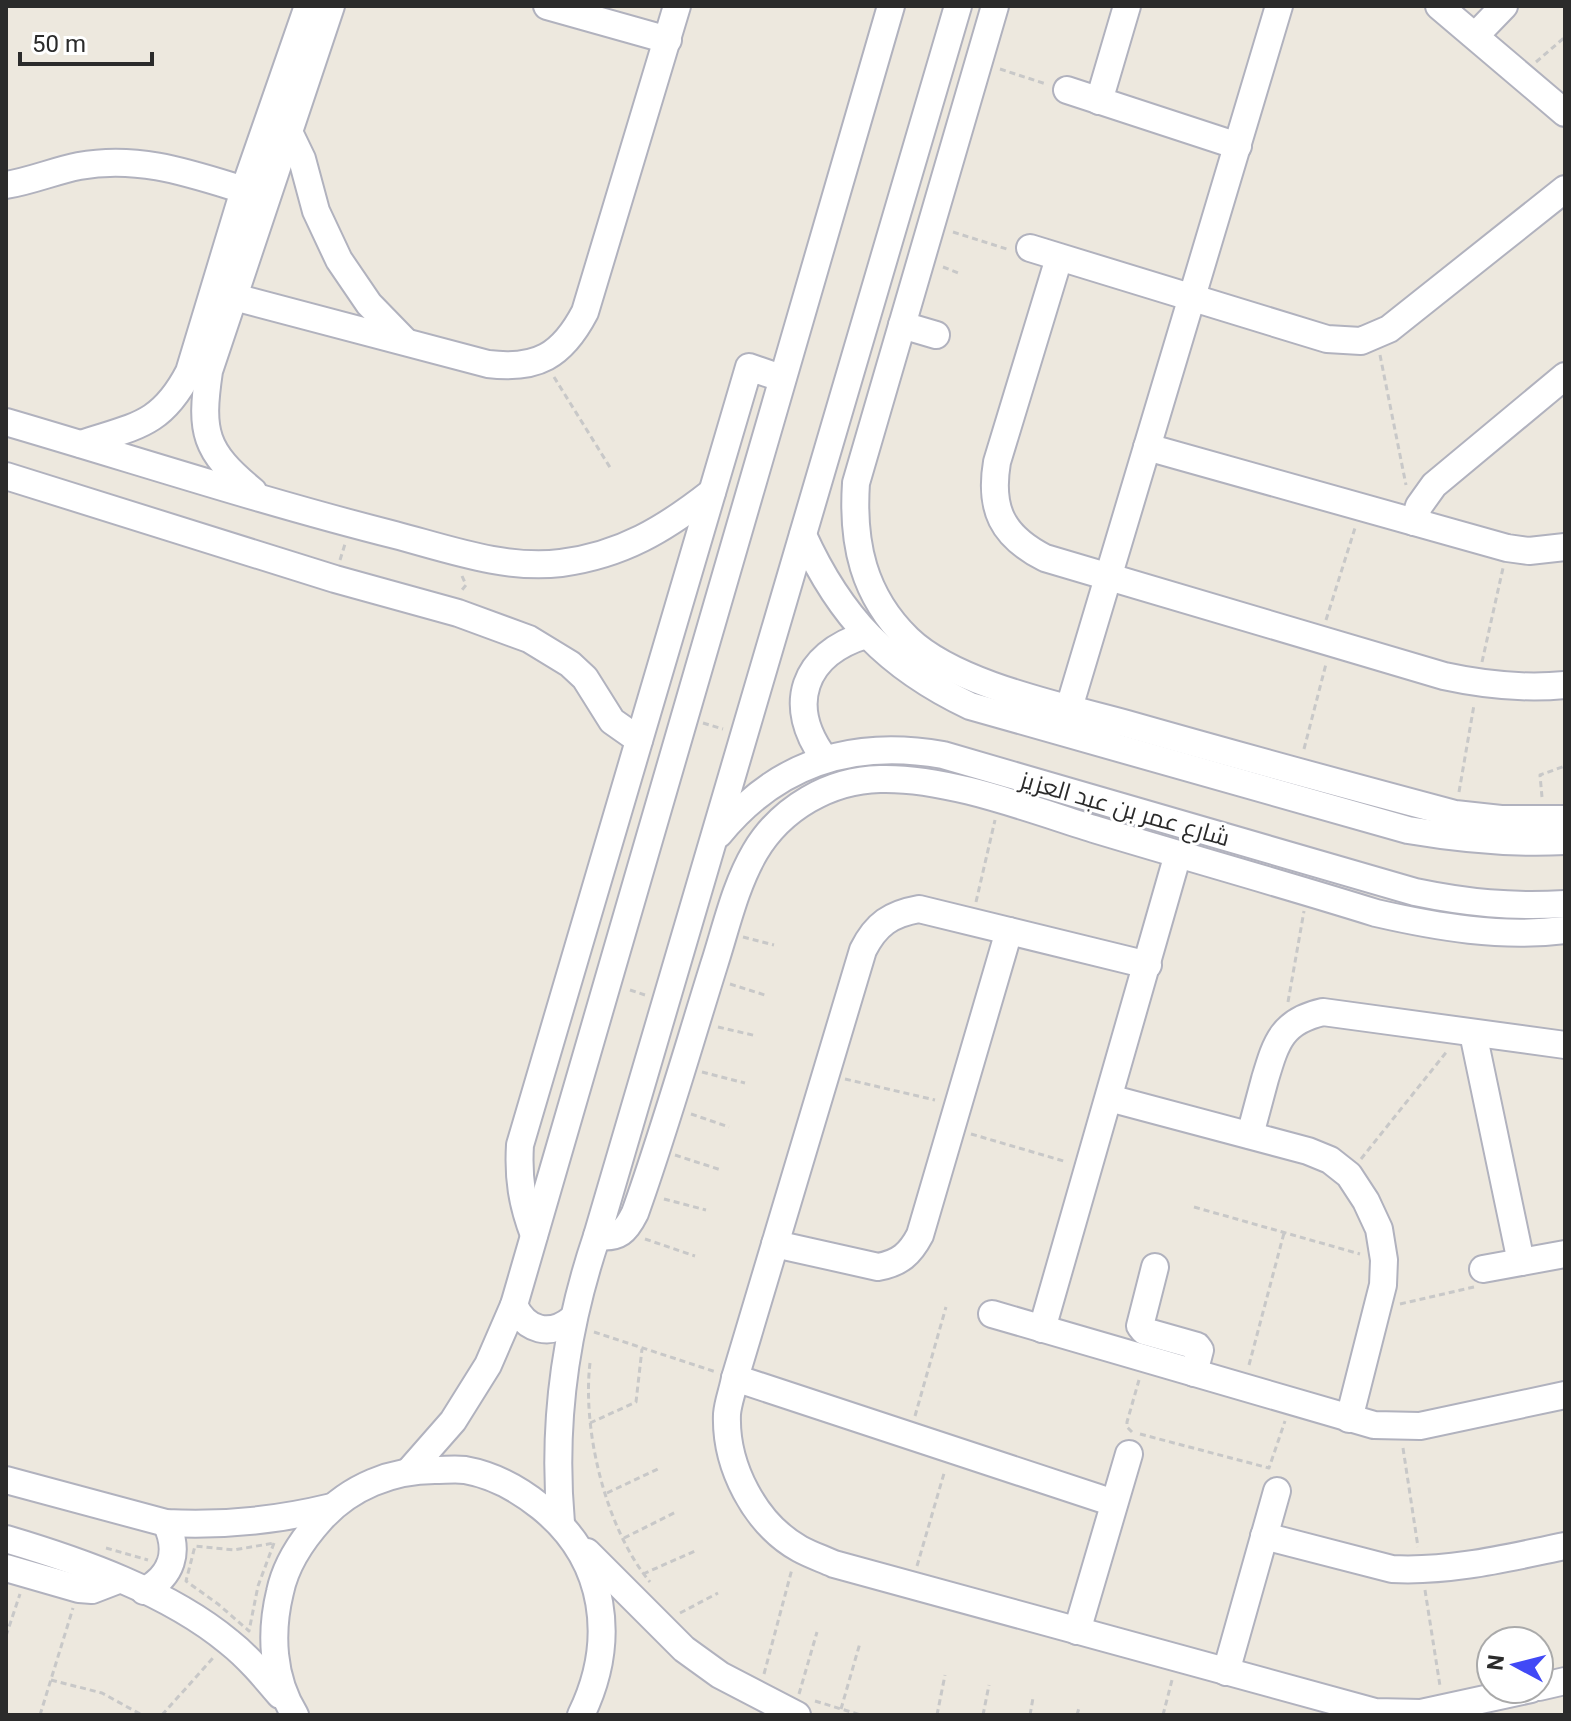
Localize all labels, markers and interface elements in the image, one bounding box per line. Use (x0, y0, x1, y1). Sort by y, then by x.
scale bar (20, 16, 152, 66)
text: 50 m (32, 30, 86, 58)
street label: شارع عمر بن عبد العزيز (1015, 765, 1233, 854)
north arrow (1475, 1625, 1555, 1705)
text: N (1482, 1653, 1509, 1672)

